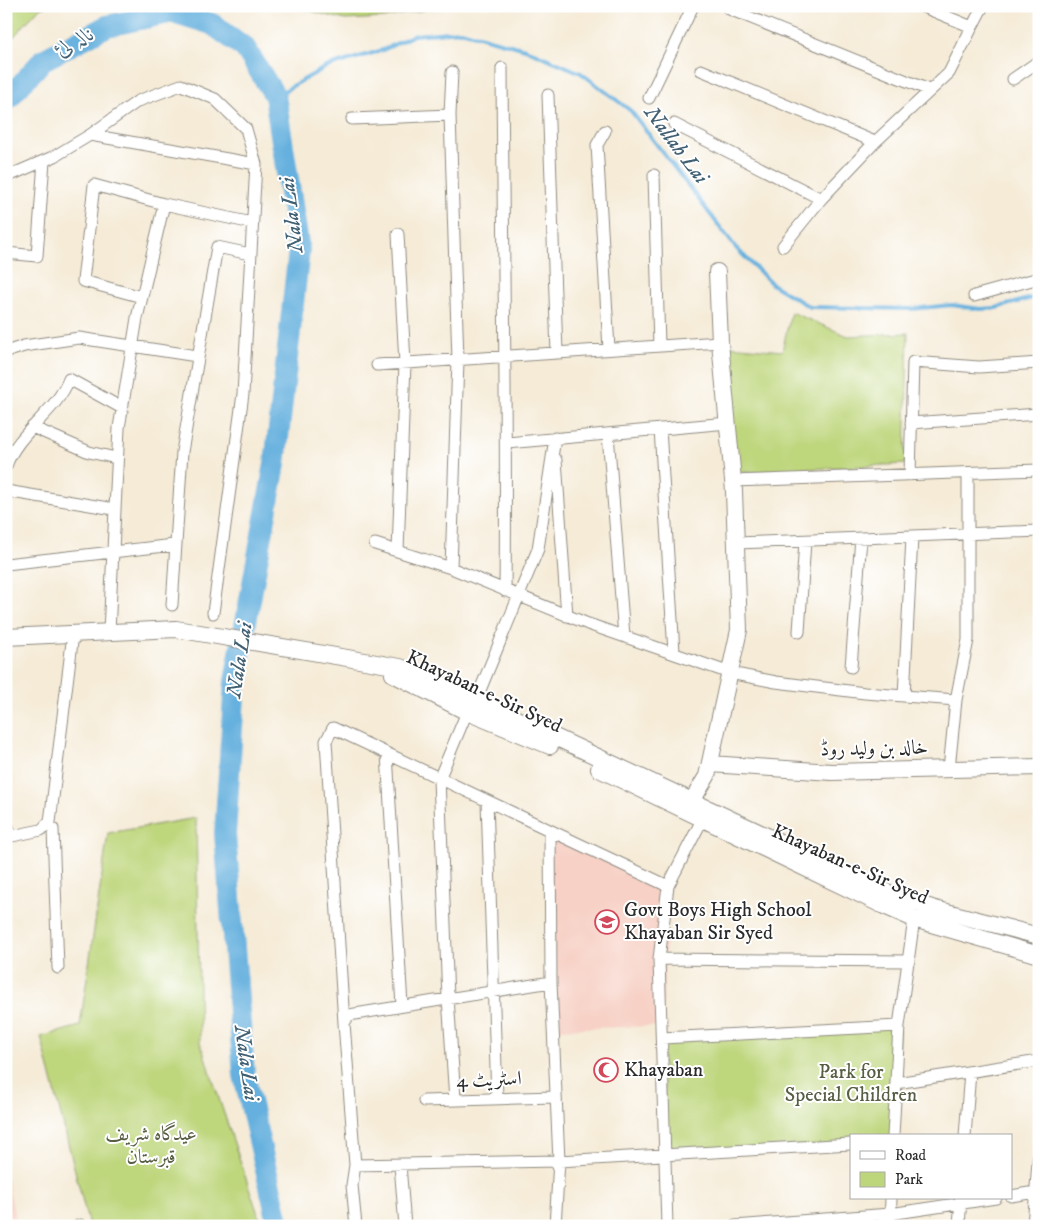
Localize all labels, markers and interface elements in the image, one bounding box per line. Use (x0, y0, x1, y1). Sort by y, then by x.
water label: نالہ لئ (49, 21, 99, 64)
water label: Nallah Lai (638, 100, 715, 190)
water label: Nala Lai (274, 174, 310, 255)
water label: Nala Lai (221, 619, 259, 701)
street label: Khayaban-e-Sir Syed (402, 645, 566, 739)
street label: خالد بن ولید روڈ (820, 736, 928, 762)
street label: Khayaban-e-Sir Syed (768, 819, 932, 911)
place label: Govt Boys High School Khayaban Sir Syed (624, 898, 811, 946)
school or university icon: Govt Boys High School Khayaban Sir Syed (594, 909, 620, 935)
water label: Nala Lai (228, 1023, 264, 1104)
mosque icon: Khayaban (593, 1057, 619, 1083)
place label: Khayaban (624, 1058, 704, 1083)
park label: Park for Special Children (785, 1060, 918, 1108)
street label: اسٹریٹ 4 (456, 1066, 522, 1094)
park label: عیدگاہ شریف قبرستان (105, 1121, 197, 1170)
legend (850, 1134, 1012, 1200)
text: Road (895, 1146, 927, 1165)
text: Park (895, 1170, 924, 1189)

